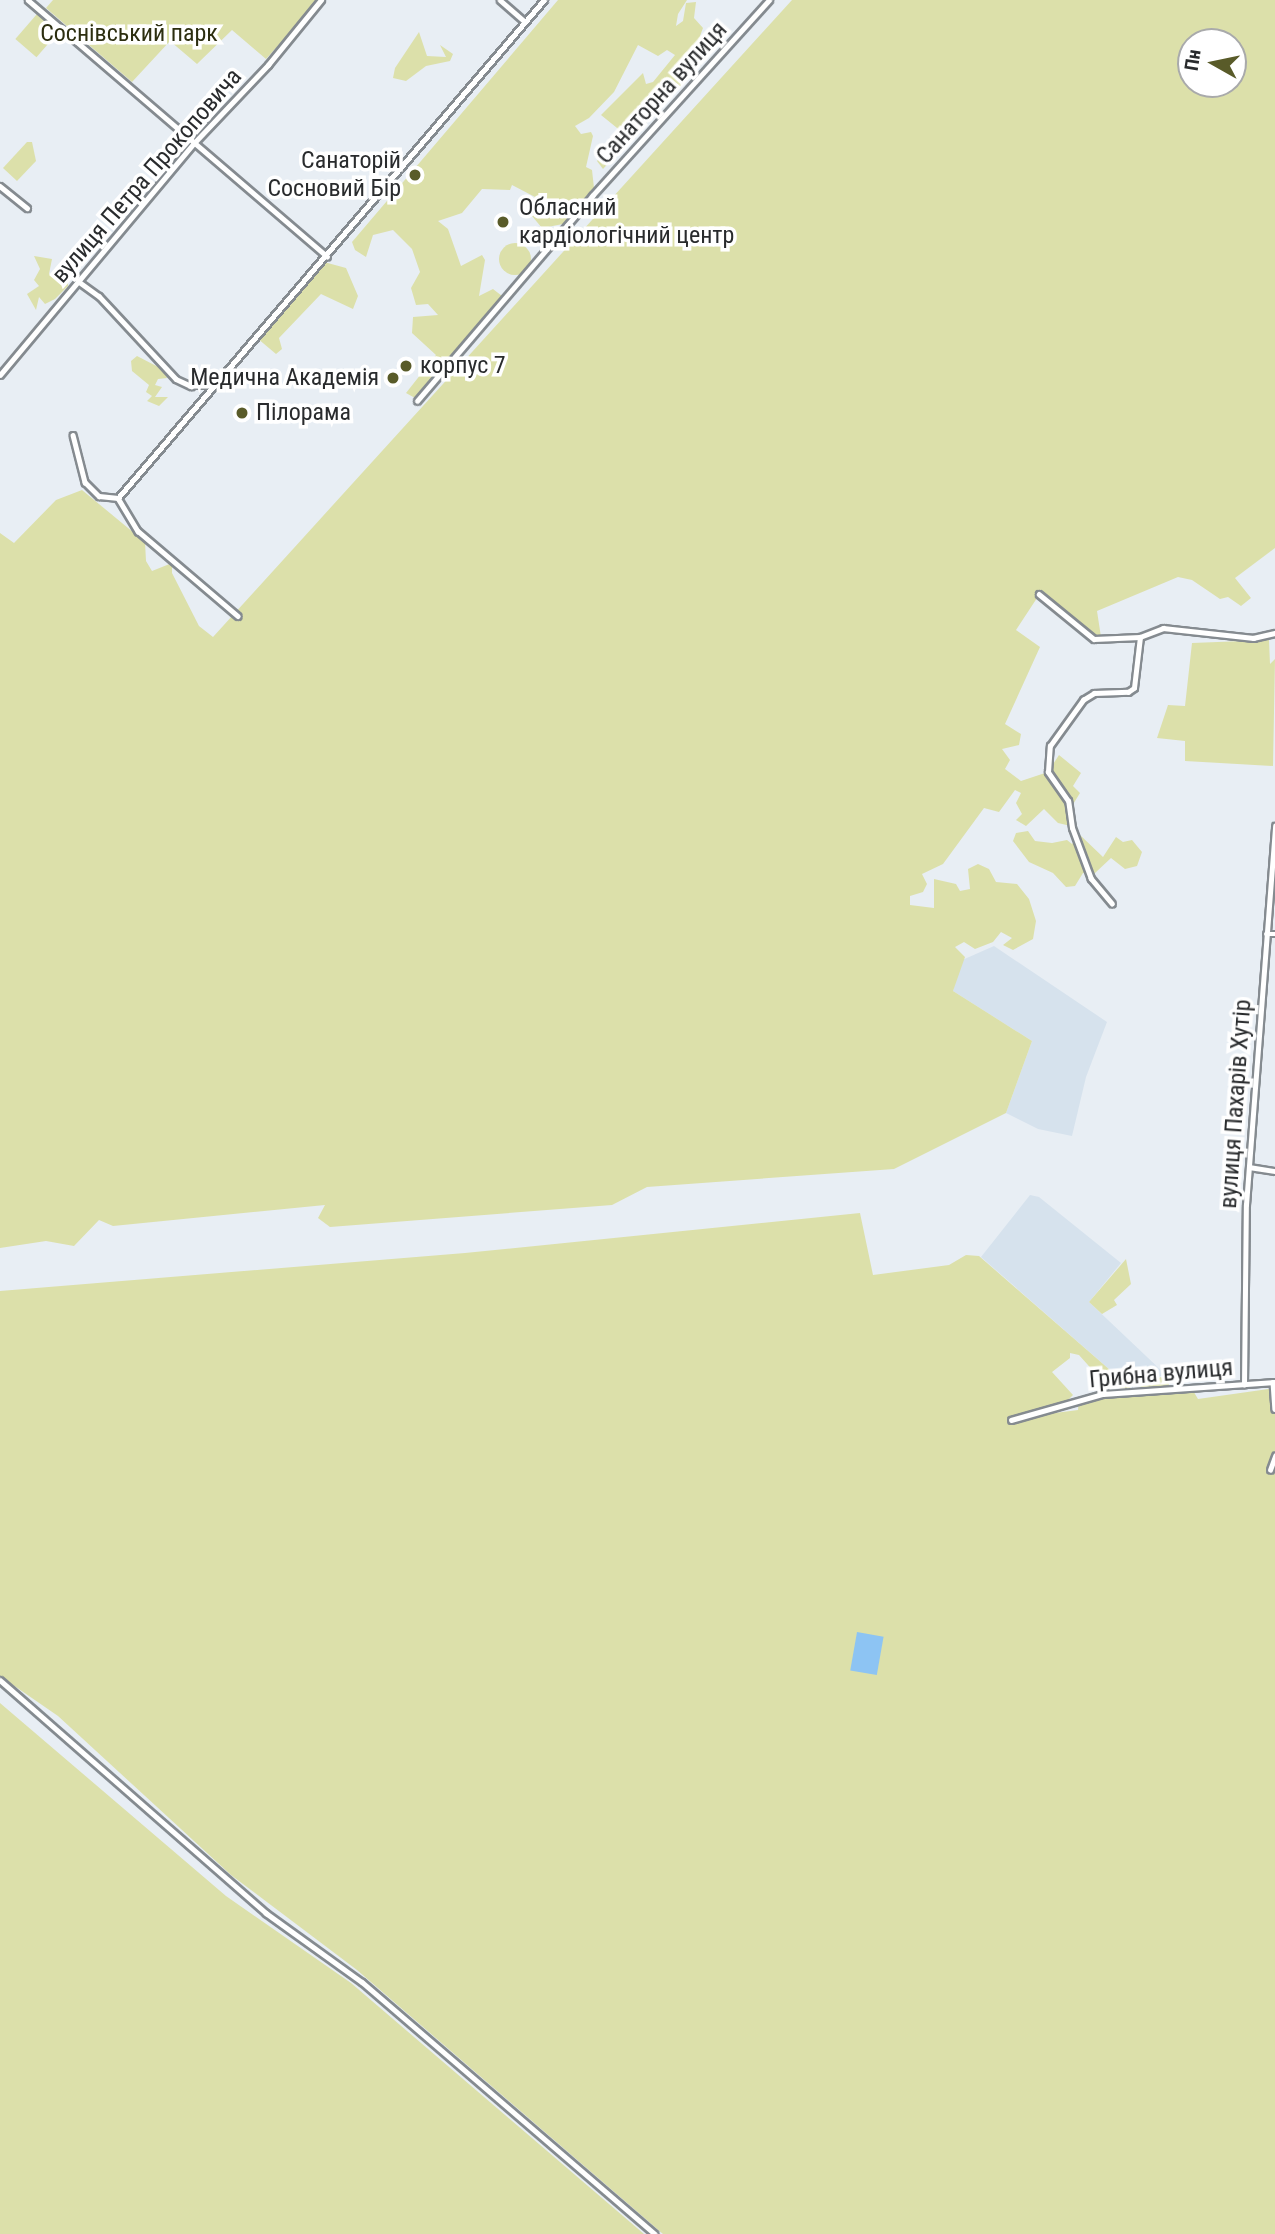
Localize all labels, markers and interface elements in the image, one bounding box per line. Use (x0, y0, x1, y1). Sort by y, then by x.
street label: Санаторна вулиця (591, 16, 733, 170)
park label: Соснівський парк (40, 20, 218, 48)
north arrow (1177, 28, 1247, 98)
text: Пн (1180, 48, 1206, 72)
street label: вулиця Петра Прокоповича (46, 63, 248, 289)
place label: Санаторій Сосновий Бір (267, 147, 401, 203)
marker: Санаторій Сосновий Бір (407, 167, 423, 183)
place label: Обласний кардіологічний центр (519, 194, 734, 250)
marker: Обласний кардіологічний центр (493, 212, 513, 232)
place label: корпус 7 (420, 352, 506, 380)
marker: корпус 7 (398, 358, 414, 374)
place label: Медична Академія (190, 364, 379, 392)
marker: Медична Академія (385, 370, 401, 386)
place label: Пілорама (256, 399, 351, 427)
marker: Пілорама (234, 405, 250, 421)
street label: вулиця Пахарів Хутір (1214, 998, 1258, 1210)
street label: Грибна вулиця (1088, 1353, 1234, 1395)

